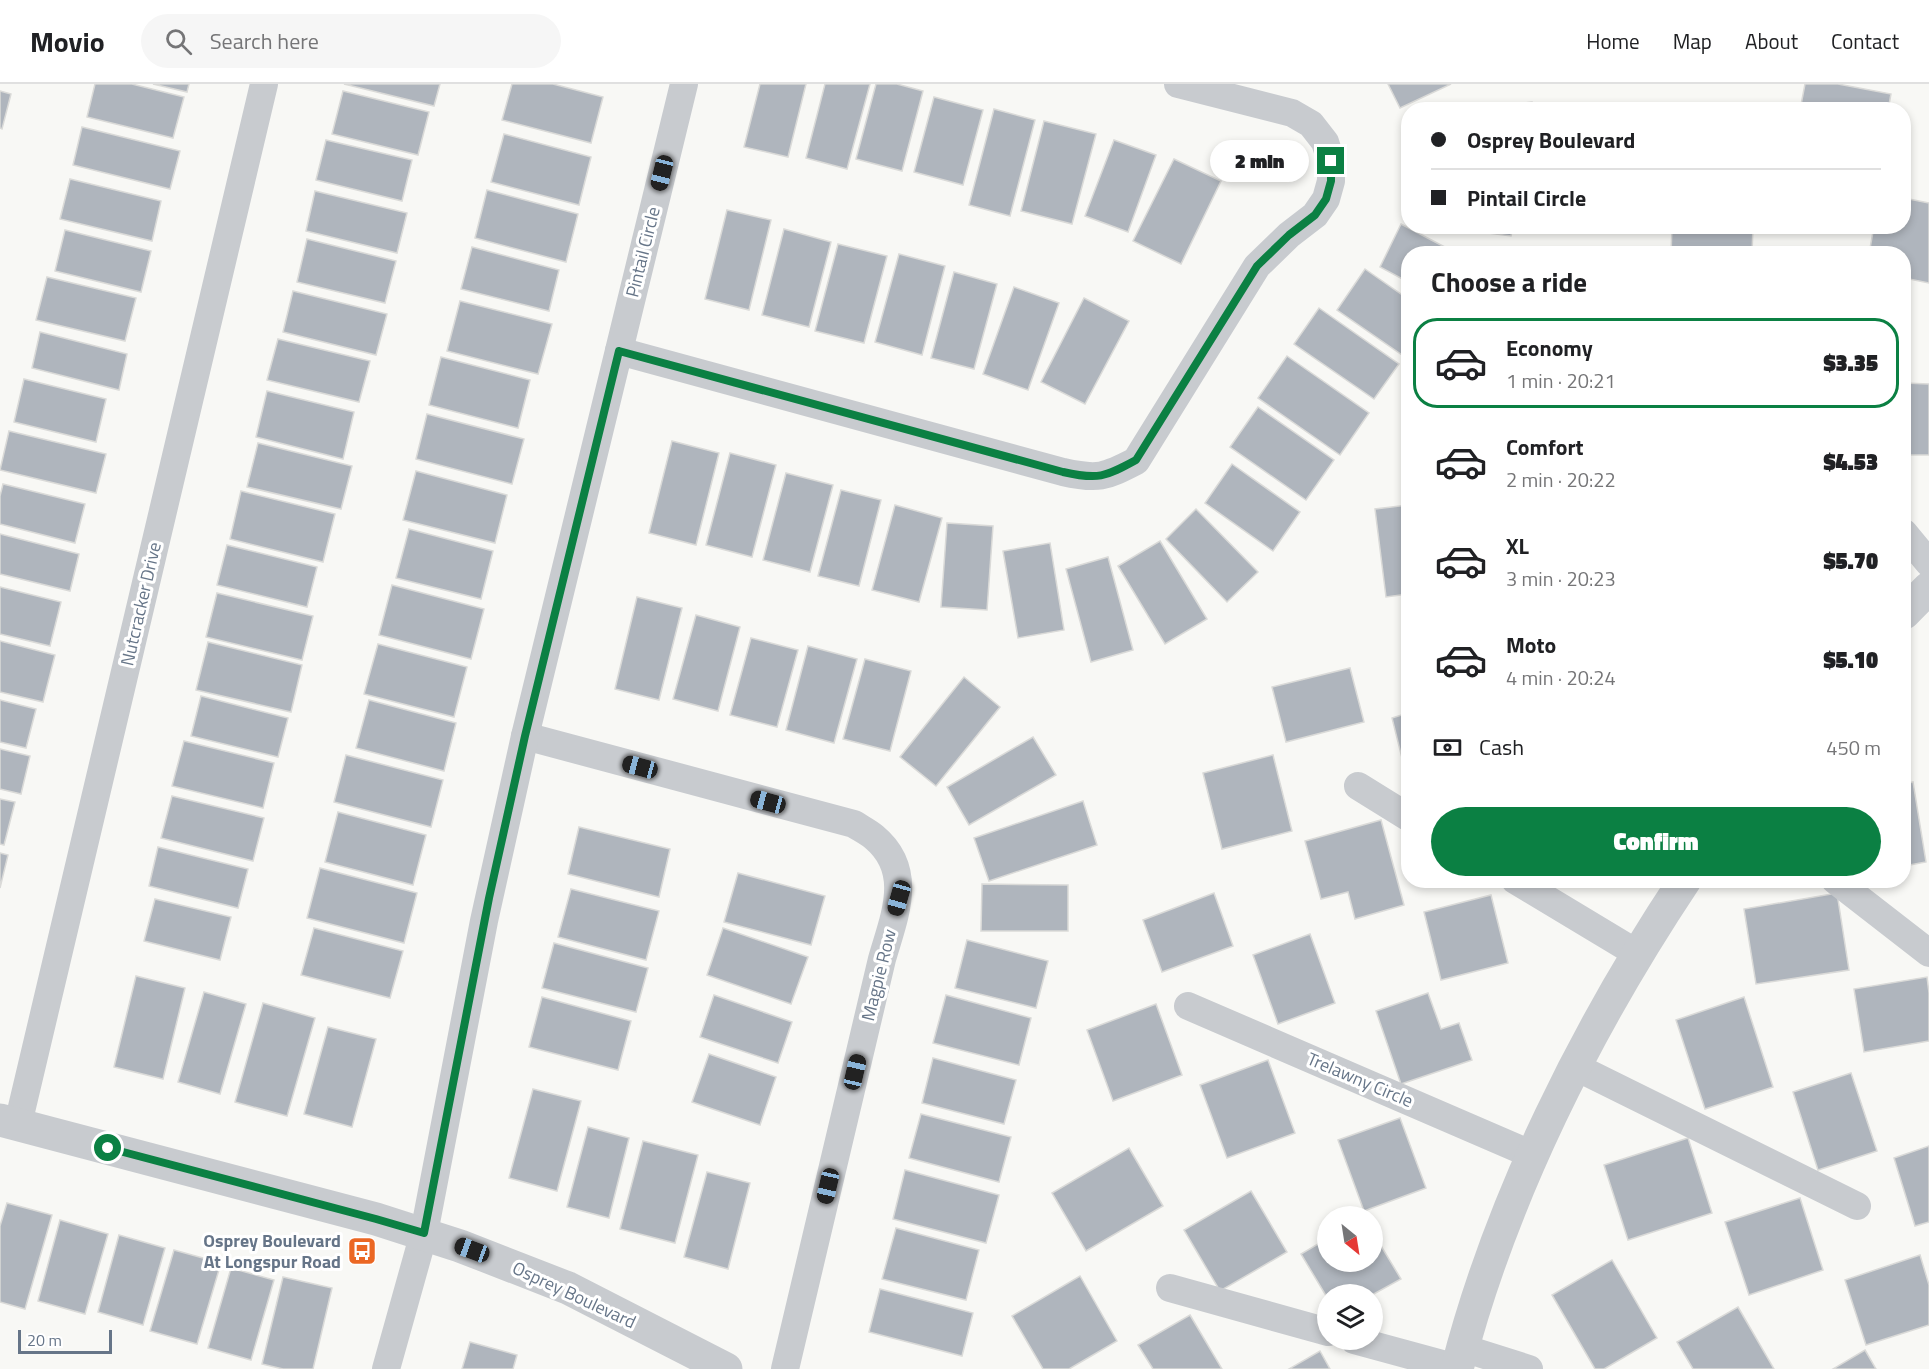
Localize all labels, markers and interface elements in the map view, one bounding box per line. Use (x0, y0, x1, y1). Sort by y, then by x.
search box (141, 14, 561, 68)
text: Movio (30, 20, 105, 63)
text: Search here (210, 24, 319, 58)
icon: search (162, 25, 195, 58)
text: Home (1586, 25, 1640, 57)
text: Map (1673, 25, 1712, 57)
text: About (1745, 25, 1798, 57)
text: Contact (1831, 25, 1899, 57)
text: Osprey Boulevard (1467, 123, 1635, 157)
callout: 2 min (1211, 140, 1310, 182)
text: 2 min (1235, 145, 1284, 176)
route end (1317, 147, 1344, 174)
car (649, 153, 675, 193)
text: Pintail Circle (1467, 181, 1586, 215)
street label: Pintail Circle (618, 204, 667, 300)
text: Choose a ride (1431, 261, 1587, 302)
text: Economy (1506, 331, 1593, 365)
icon: car (1434, 336, 1488, 390)
text: $3.35 (1823, 346, 1878, 380)
text: 1 min · 20:21 (1506, 365, 1616, 396)
text: Comfort (1506, 430, 1584, 464)
icon: car (1434, 435, 1488, 489)
text: $4.53 (1823, 445, 1878, 479)
text: 2 min · 20:22 (1506, 464, 1616, 495)
text: XL (1506, 529, 1529, 563)
icon: car (1434, 534, 1488, 588)
street label: Nutcracker Drive (113, 539, 168, 668)
text: $5.70 (1823, 544, 1878, 578)
text: 3 min · 20:23 (1506, 563, 1616, 594)
text: Moto (1506, 628, 1556, 662)
icon: car (1434, 633, 1488, 687)
text: $5.10 (1823, 643, 1878, 677)
text: 4 min · 20:24 (1506, 662, 1616, 693)
text: Cash (1479, 730, 1524, 764)
icon: cash (1431, 731, 1464, 764)
text: 450 m (1826, 732, 1881, 763)
car (620, 754, 660, 780)
car (748, 789, 788, 815)
button: Confirm (1431, 807, 1881, 876)
car (885, 878, 913, 918)
street label: Magpie Row (854, 926, 903, 1024)
street label: Trelawny Circle (1303, 1045, 1418, 1114)
car (842, 1052, 868, 1092)
route start (94, 1134, 121, 1161)
car (815, 1166, 841, 1206)
north arrow (1317, 1206, 1383, 1272)
map controls (1317, 1206, 1383, 1350)
place label: Osprey Boulevard At Longspur Road (203, 1227, 341, 1275)
bus stop icon: Osprey Boulevard At Longspur Road (346, 1235, 378, 1267)
car (452, 1235, 492, 1265)
street label: Osprey Boulevard (508, 1254, 640, 1335)
button: layers (1317, 1284, 1383, 1350)
scale bar (18, 1327, 112, 1354)
text: 20 m (27, 1328, 62, 1352)

